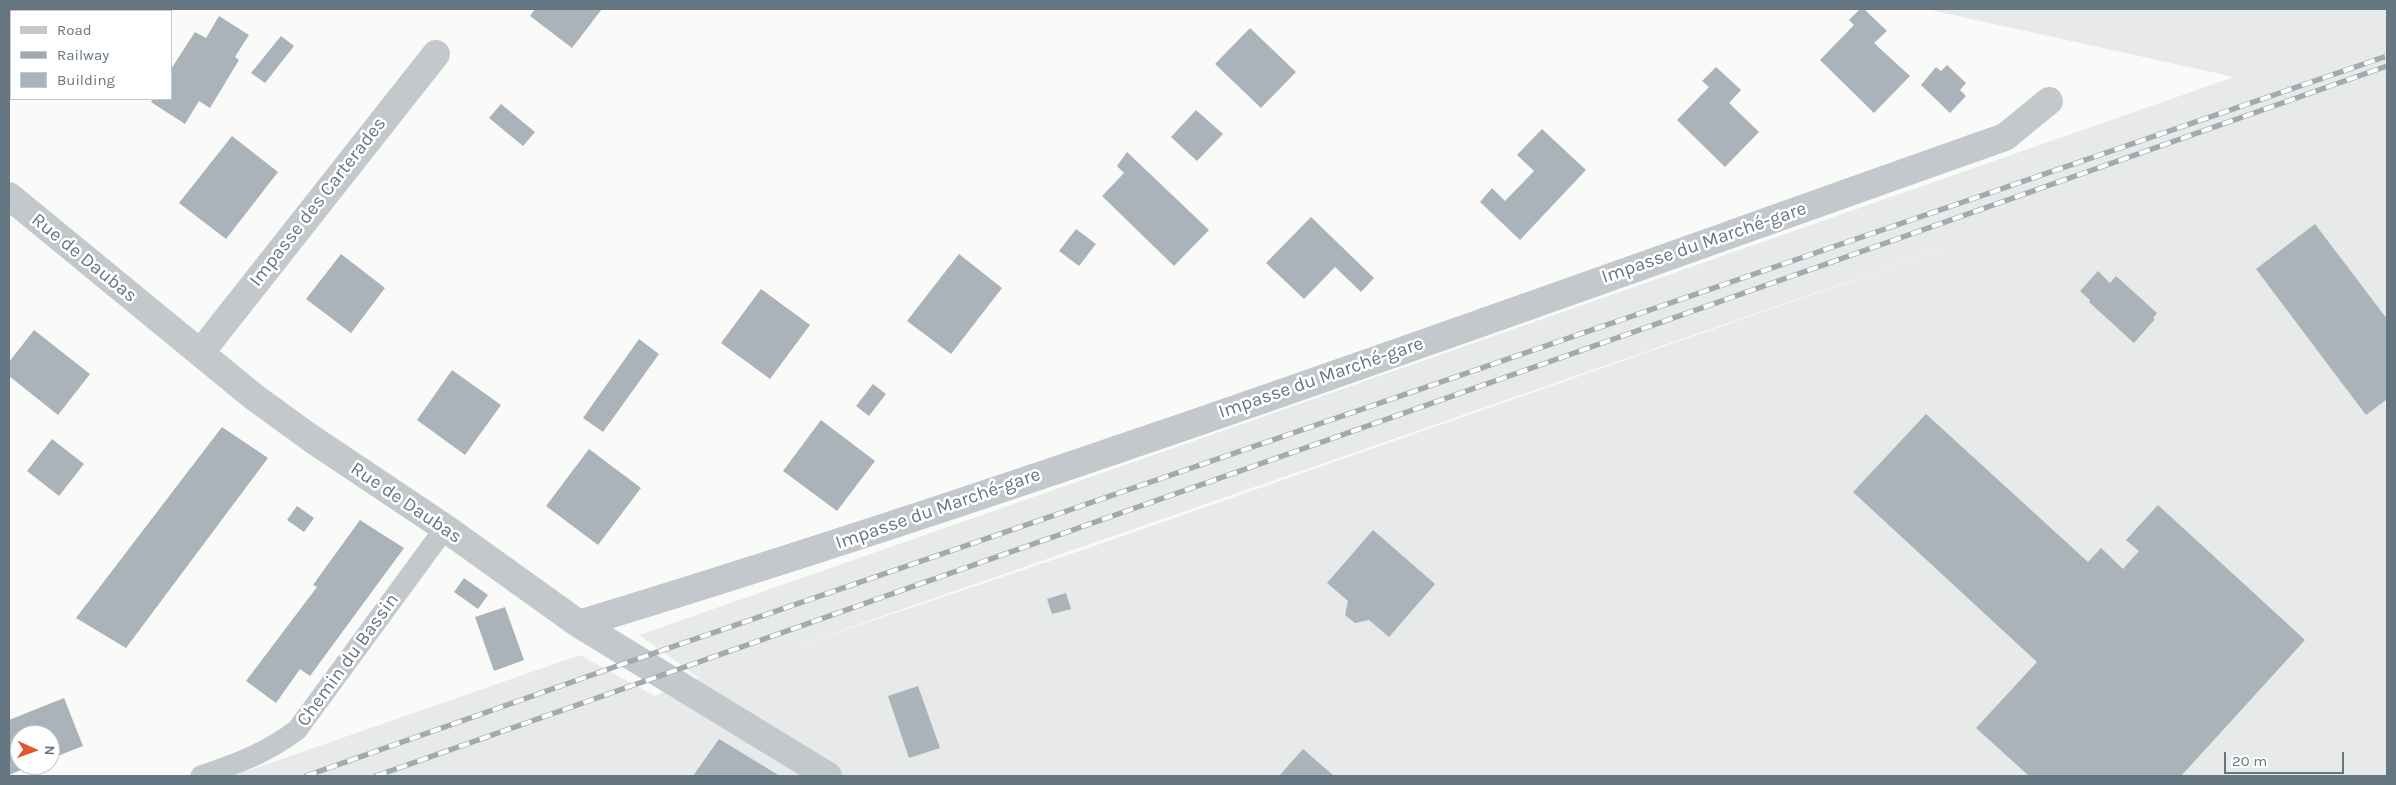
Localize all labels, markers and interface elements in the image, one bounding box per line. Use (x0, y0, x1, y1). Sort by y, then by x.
legend (10, 10, 172, 100)
text: Road (57, 21, 92, 39)
text: Railway (57, 46, 109, 64)
text: Building (57, 71, 115, 89)
street label: Impasse des Carterades (245, 113, 391, 291)
street label: Impasse du Marché-gare (1599, 197, 1809, 289)
street label: Rue de Daubas (27, 209, 141, 307)
street label: Impasse du Marché-gare (1216, 332, 1426, 424)
street label: Rue de Daubas (346, 457, 466, 549)
street label: Impasse du Marché-gare (833, 463, 1043, 555)
street label: Chemin du Bassin (292, 589, 404, 731)
north arrow (10, 725, 60, 775)
scale bar (2226, 742, 2346, 774)
text: N (41, 745, 58, 756)
text: 20 m (2232, 752, 2267, 770)

